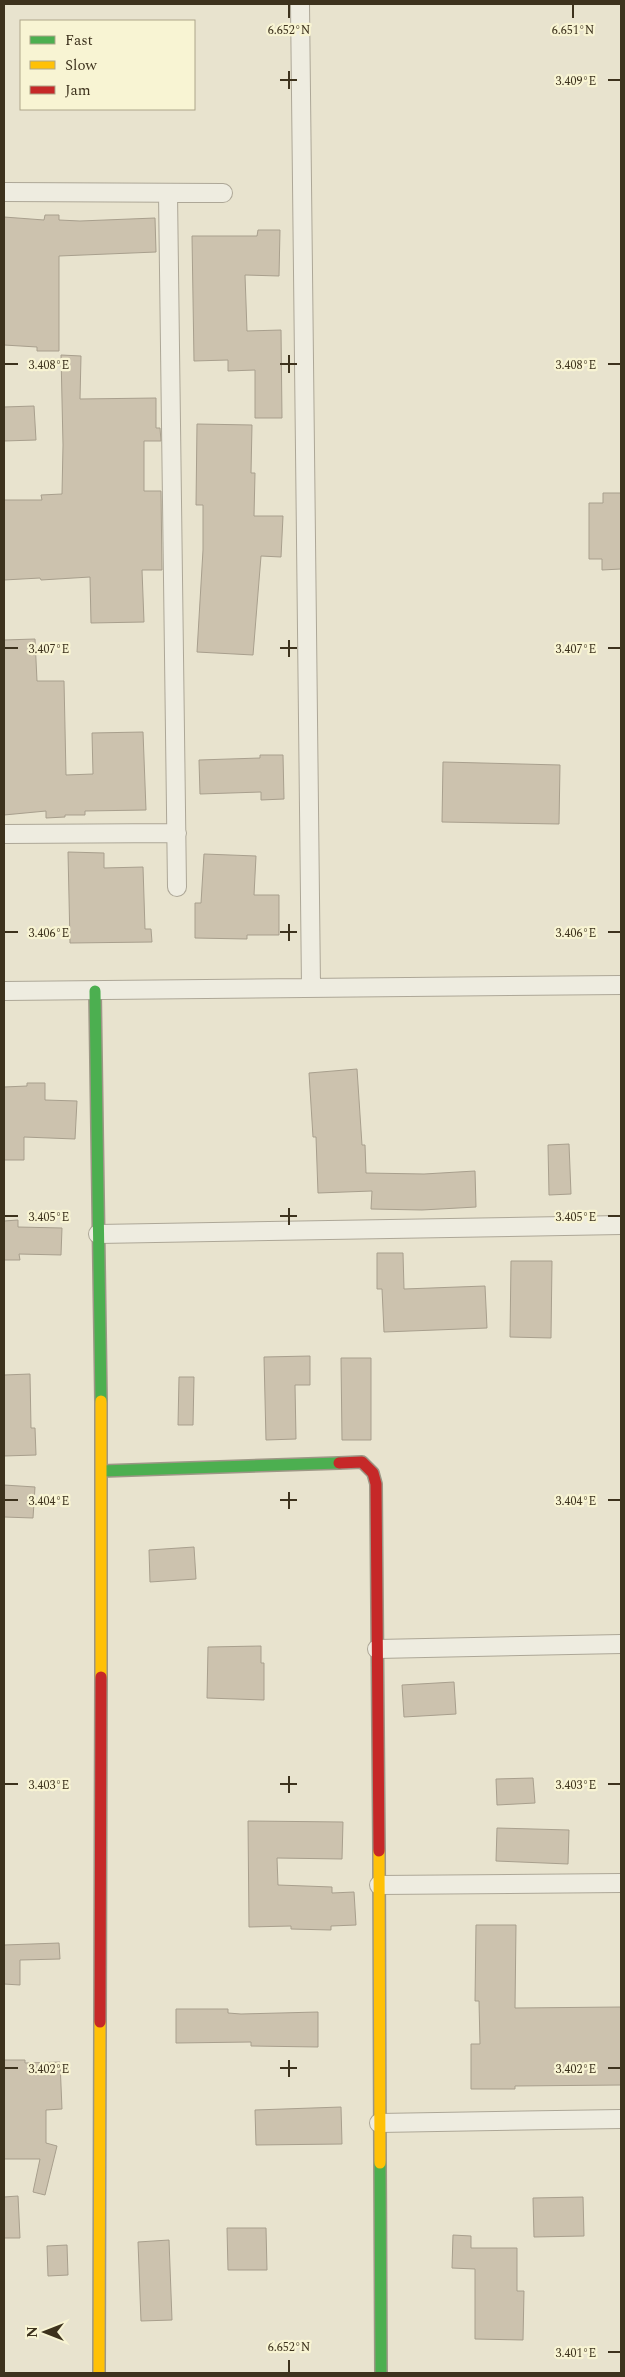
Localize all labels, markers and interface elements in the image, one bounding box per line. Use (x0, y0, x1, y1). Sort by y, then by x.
legend (20, 20, 195, 110)
text: 6.652°N (268, 21, 310, 40)
text: 6.651°N (552, 21, 594, 40)
text: Fast (65, 29, 93, 52)
text: Slow (65, 54, 97, 77)
text: 3.409°E (556, 72, 596, 91)
text: Jam (65, 79, 91, 102)
text: 3.408°E (29, 356, 69, 375)
text: 3.408°E (556, 356, 596, 375)
text: 3.407°E (29, 640, 69, 659)
text: 3.407°E (556, 640, 596, 659)
text: 3.406°E (29, 924, 69, 943)
text: 3.406°E (556, 924, 596, 943)
text: 3.405°E (29, 1208, 69, 1227)
text: 3.405°E (556, 1208, 596, 1227)
text: 3.404°E (29, 1492, 69, 1511)
text: 3.404°E (556, 1492, 596, 1511)
text: 3.403°E (29, 1776, 69, 1795)
text: 3.403°E (556, 1776, 596, 1795)
text: 3.402°E (29, 2060, 69, 2079)
text: 3.402°E (556, 2060, 596, 2079)
north arrow (20, 2307, 70, 2357)
text: N (22, 2326, 43, 2338)
text: 6.652°N (268, 2338, 310, 2357)
text: 3.401°E (556, 2344, 596, 2363)

